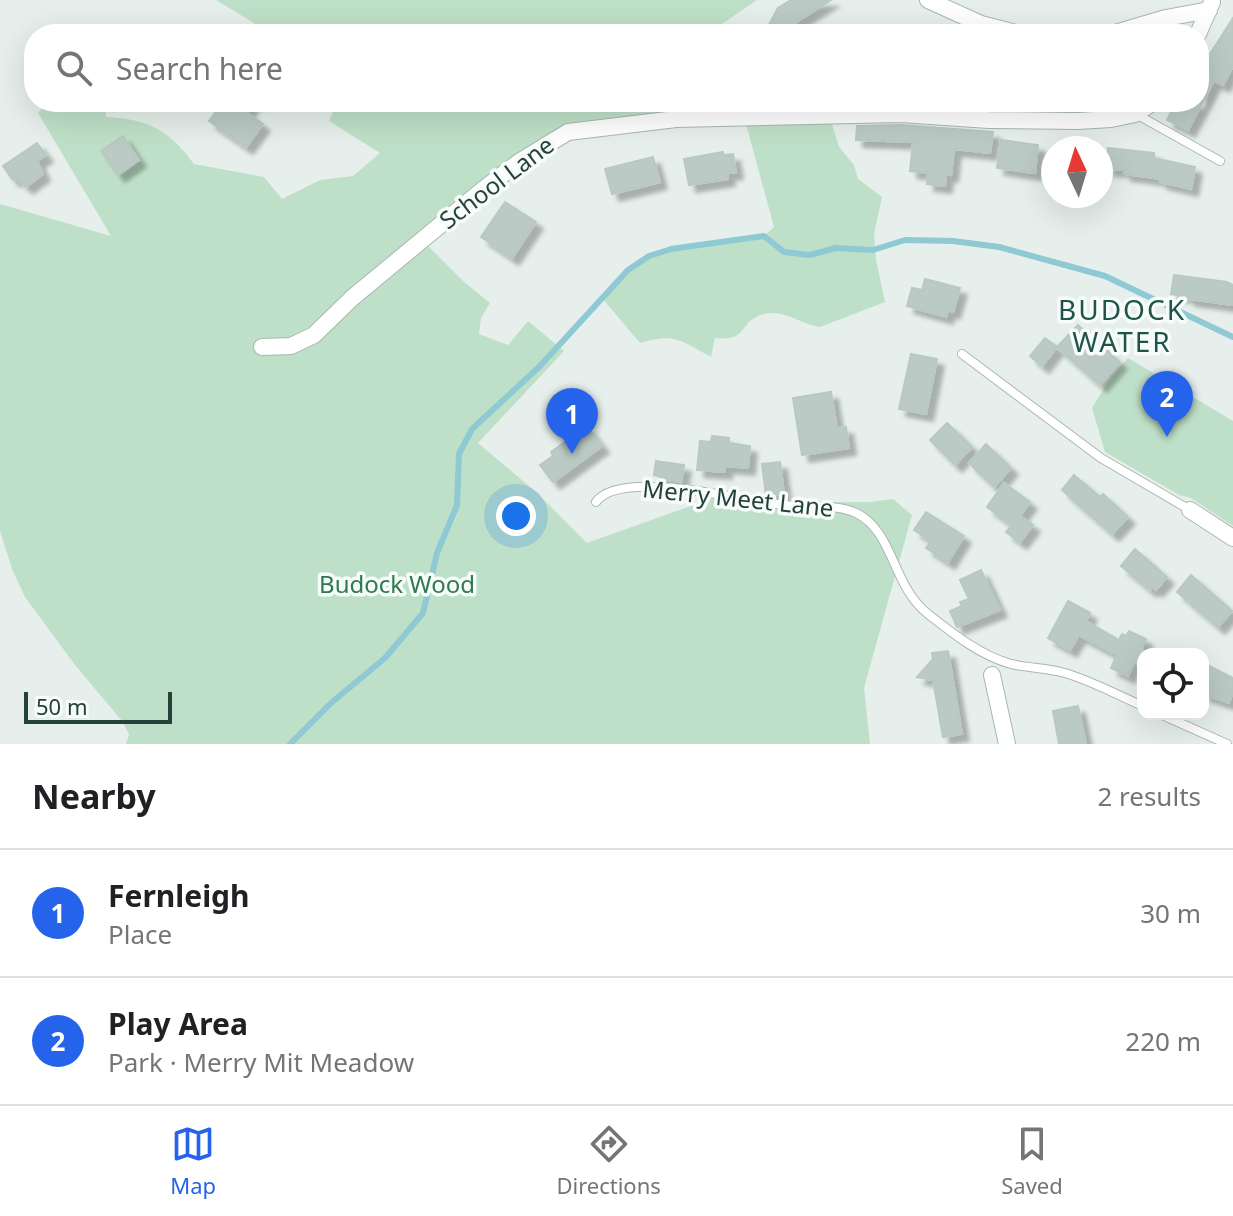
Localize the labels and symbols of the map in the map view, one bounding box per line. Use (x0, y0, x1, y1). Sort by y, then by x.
street label: School Lane (432, 128, 560, 236)
north arrow (1041, 136, 1113, 208)
district label: BUDOCK WATER (1058, 290, 1186, 360)
pin: 2 (1141, 371, 1193, 437)
pin: 1 (546, 388, 598, 454)
street label: Merry Meet Lane (641, 471, 835, 524)
your location (496, 496, 536, 536)
park label: Budock Wood (319, 567, 475, 600)
scale bar (24, 688, 172, 724)

